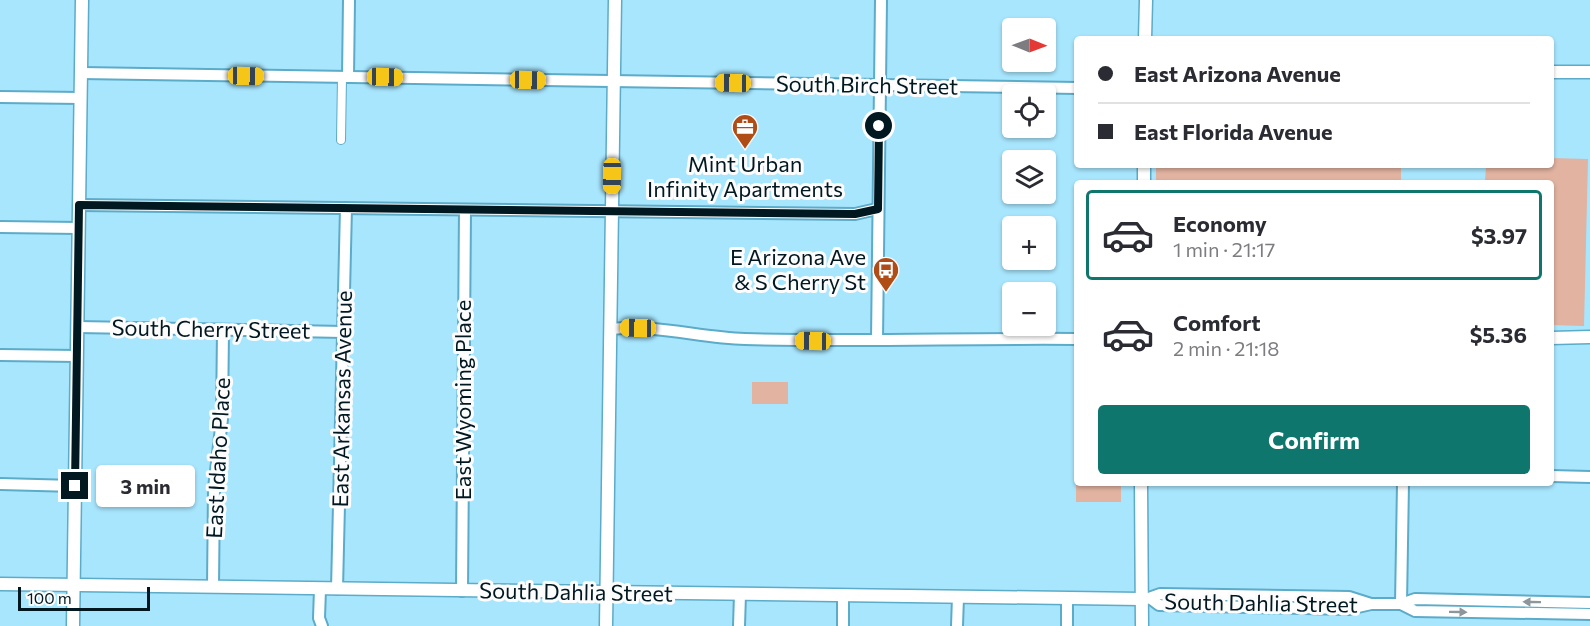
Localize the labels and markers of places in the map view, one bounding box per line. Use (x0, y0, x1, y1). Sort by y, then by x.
office icon: Mint Urban Infinity Apartments (730, 112, 760, 150)
place label: Mint Urban Infinity Apartments (647, 150, 843, 202)
place label: E Arizona Ave & S Cherry St (730, 243, 866, 295)
bus stop icon: E Arizona Ave & S Cherry St (871, 255, 901, 293)

